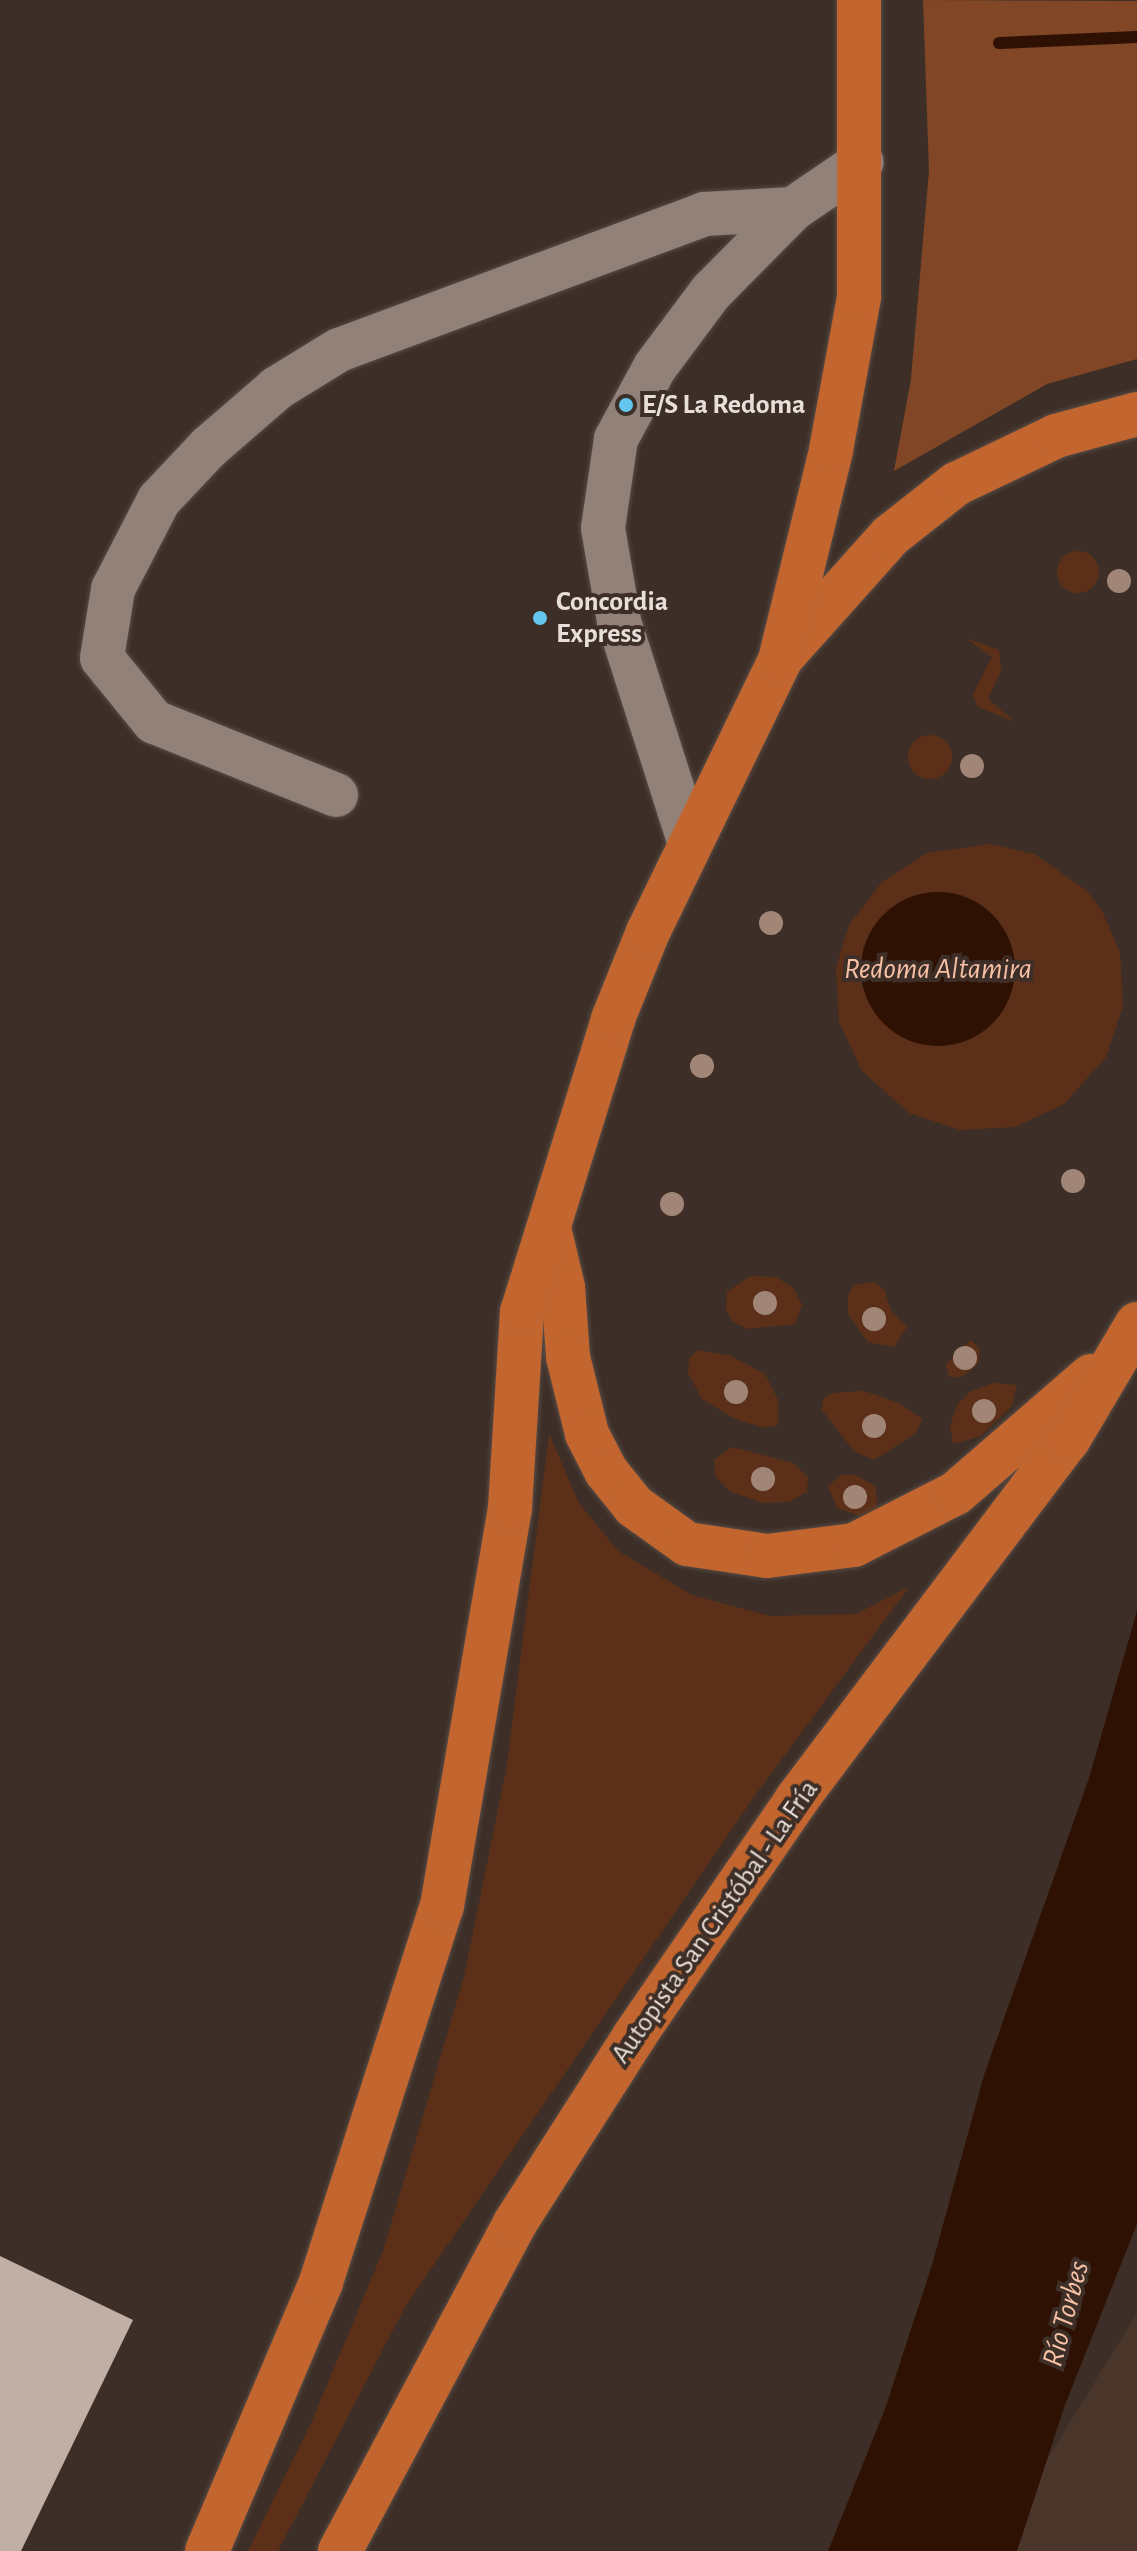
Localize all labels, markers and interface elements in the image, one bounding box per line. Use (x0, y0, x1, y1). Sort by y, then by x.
place label: E/S La Redoma (642, 388, 805, 422)
marker: E/S La Redoma (617, 396, 635, 414)
place label: Concordia Express (556, 585, 668, 651)
marker: Concordia Express (531, 609, 549, 627)
water label: Redoma Altamira (844, 951, 1032, 987)
street label: Autopista San Cristóbal - La Fría (604, 1774, 826, 2070)
water label: Río Torbes (1035, 2257, 1097, 2371)

